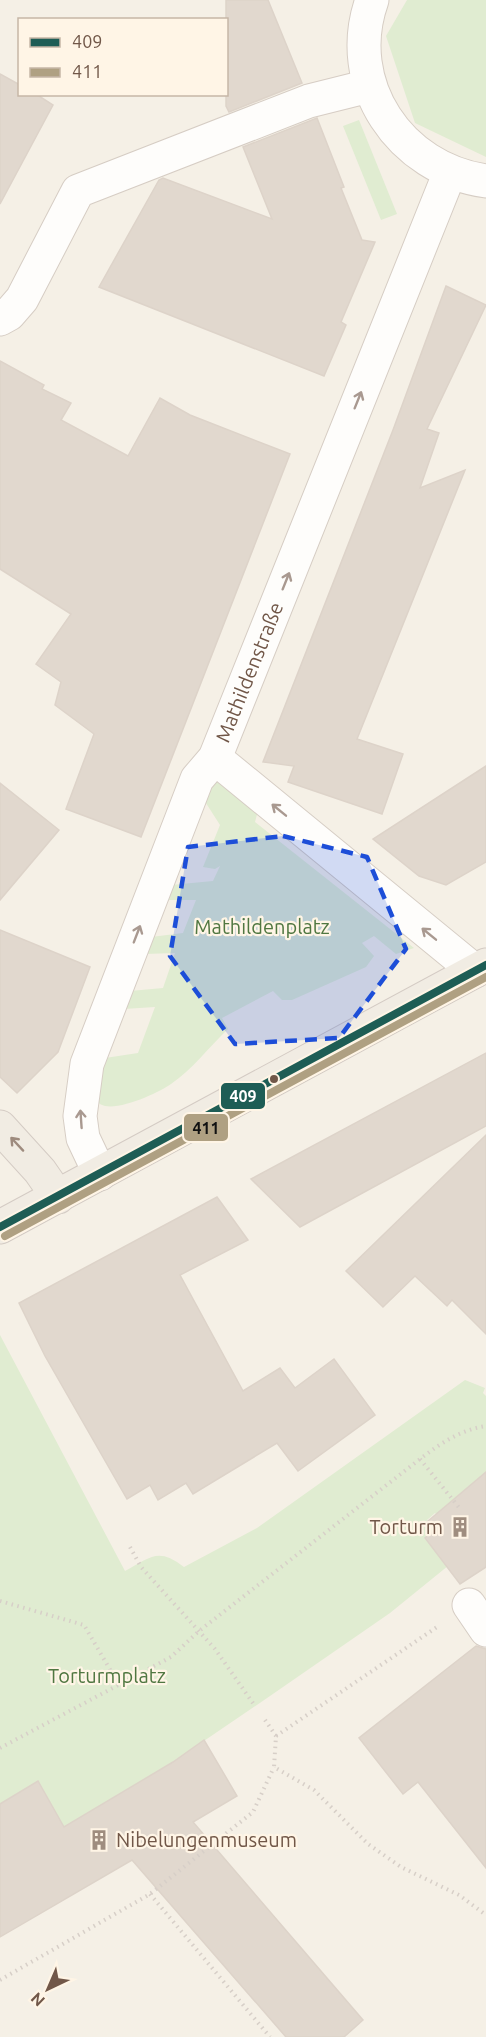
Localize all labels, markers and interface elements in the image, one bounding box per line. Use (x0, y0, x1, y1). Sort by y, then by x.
legend (18, 18, 228, 96)
text: 409 (72, 31, 102, 51)
text: 411 (72, 61, 102, 81)
one-way arrow (354, 392, 365, 410)
one-way arrow (281, 573, 292, 591)
street label: Mathildenstraße (211, 599, 287, 745)
one-way arrow (271, 804, 287, 817)
park label: Mathildenplatz (194, 915, 330, 938)
one-way arrow (133, 925, 144, 944)
one-way arrow (422, 928, 438, 941)
unlabelled marker (268, 1073, 280, 1085)
line badge: 409 (220, 1082, 266, 1110)
text: 409 (229, 1087, 257, 1105)
one-way arrow (76, 1110, 87, 1130)
line badge: 411 (183, 1113, 229, 1142)
text: 411 (192, 1119, 220, 1137)
one-way arrow (10, 1137, 24, 1152)
place label: Torturm (369, 1515, 443, 1538)
building icon: Torturm (448, 1515, 472, 1539)
park label: Torturmplatz (48, 1664, 166, 1687)
building icon: Nibelungenmuseum (87, 1828, 111, 1852)
place label: Nibelungenmuseum (116, 1828, 297, 1851)
north arrow (18, 1959, 78, 2019)
text: N (27, 1989, 48, 2010)

